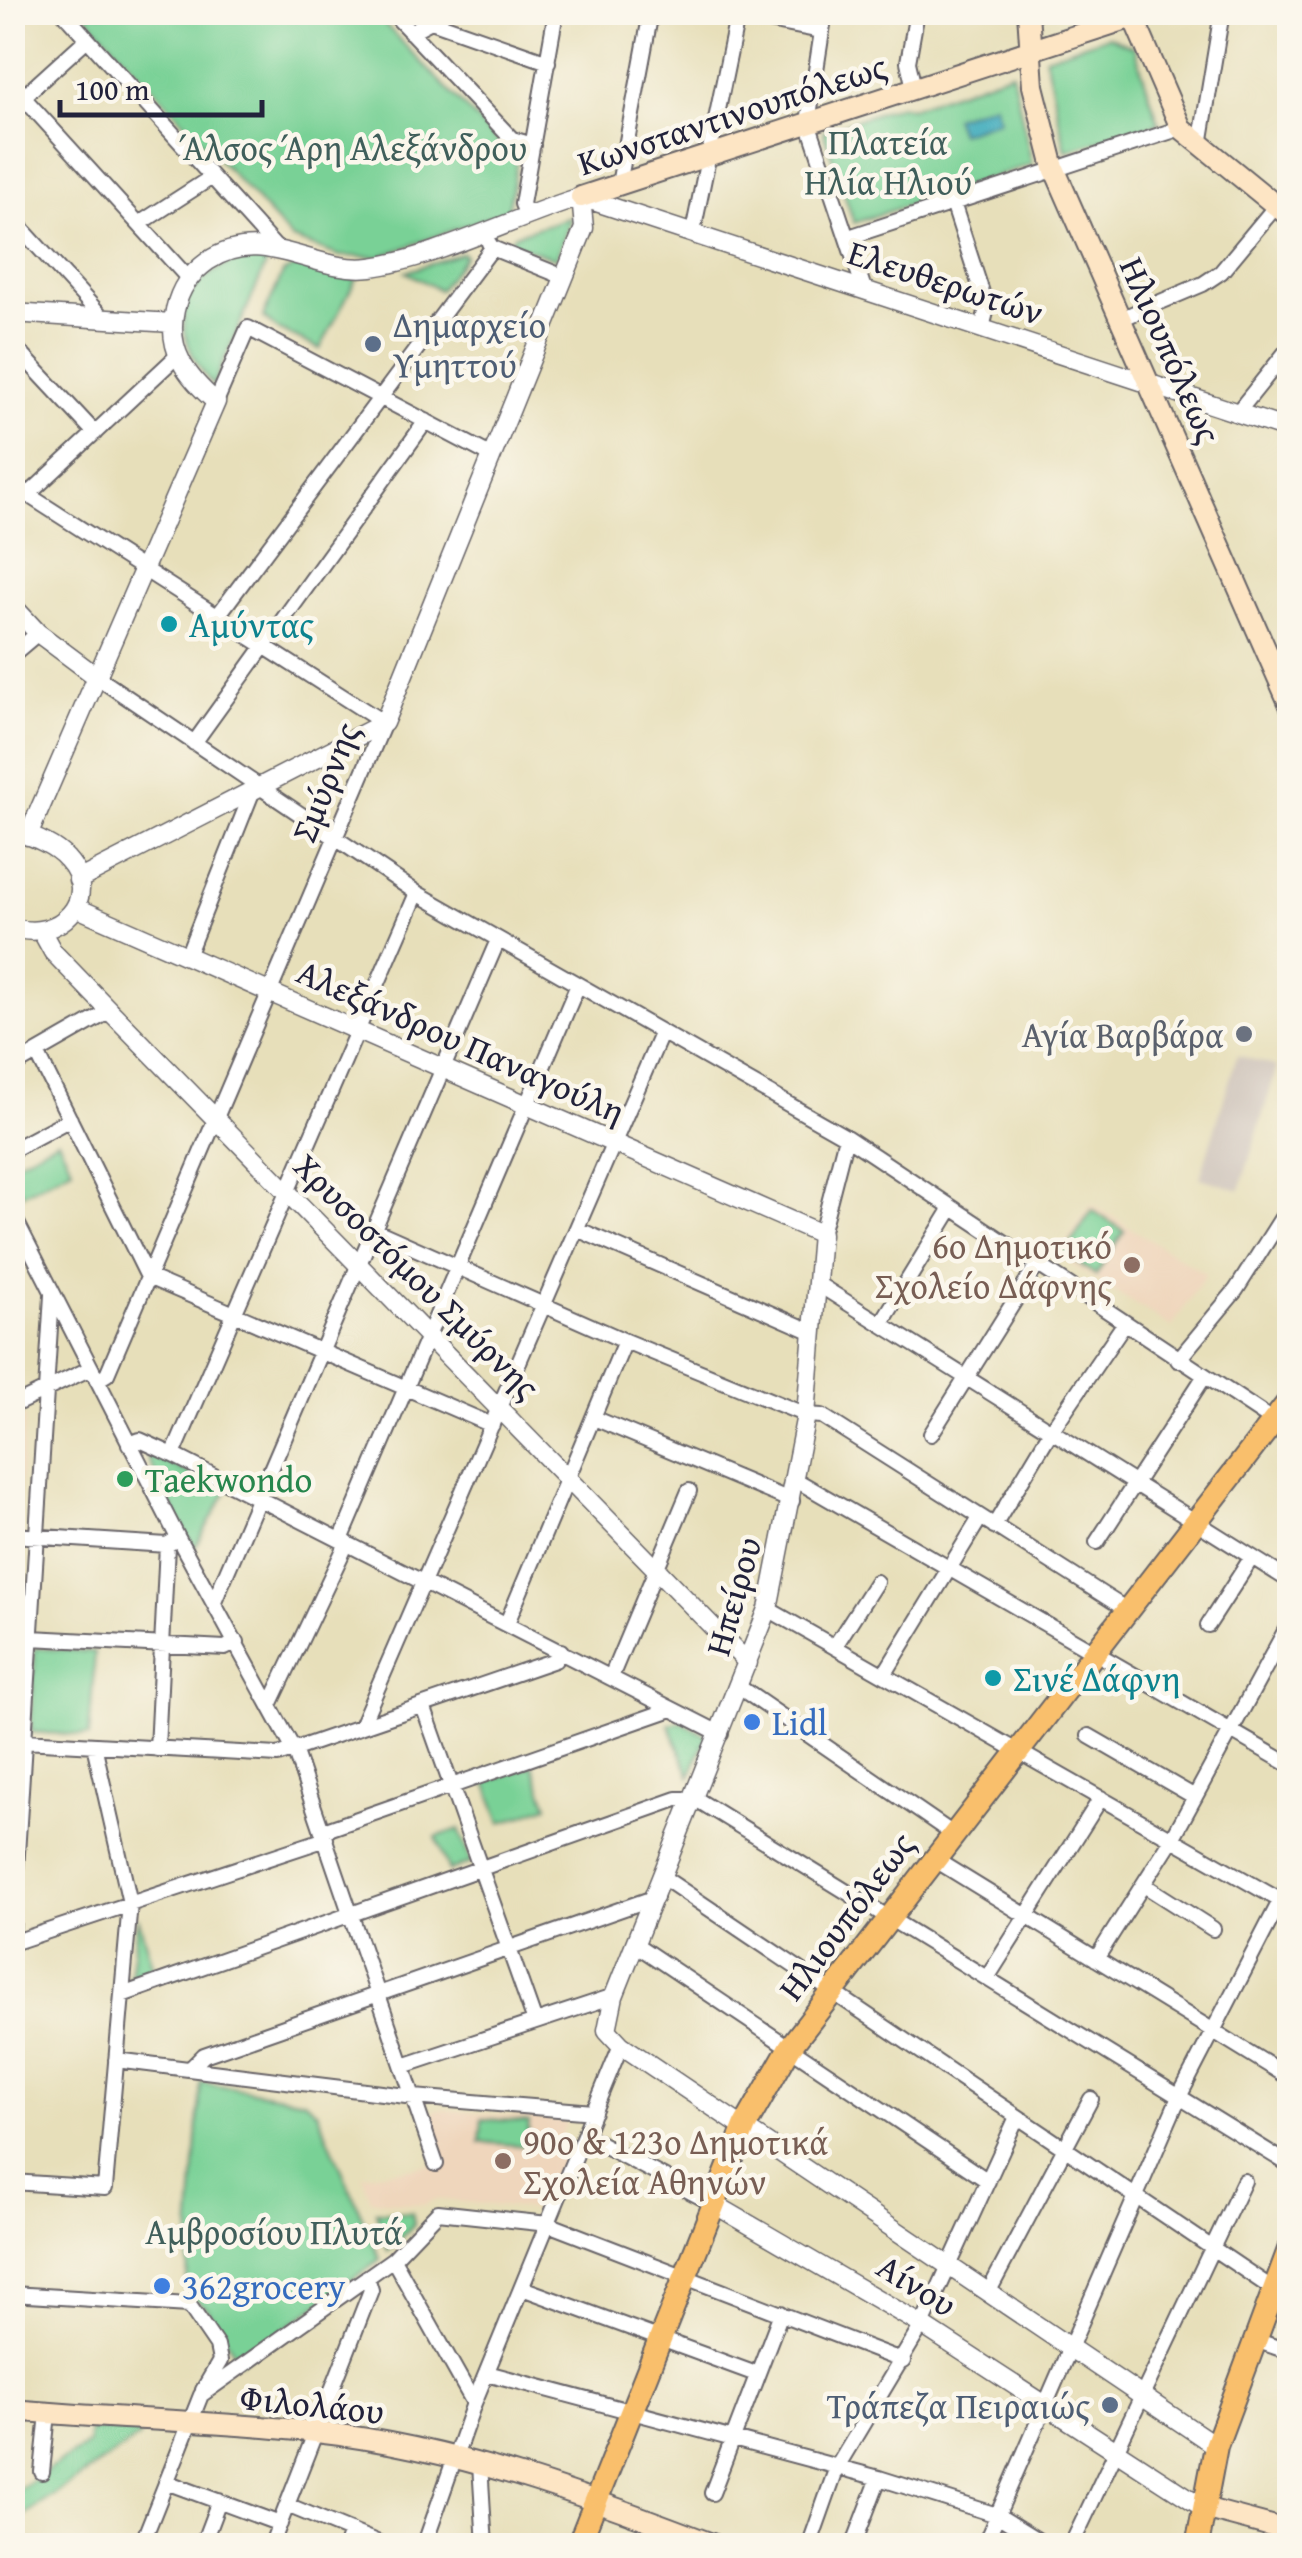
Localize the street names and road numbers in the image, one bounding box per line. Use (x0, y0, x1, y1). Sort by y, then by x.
street label: Κωνσταντινουπόλεως (571, 40, 893, 188)
street label: Ελευθερωτών (842, 226, 1050, 338)
street label: Ηλιουπόλεως (1107, 249, 1235, 451)
street label: Σμύρνης (278, 714, 372, 850)
street label: Αλεξάνδρου Παναγούλη (289, 946, 633, 1136)
street label: Χρυσοστόμου Σμύρνης (282, 1141, 552, 1411)
street label: Ηπείρου (692, 1531, 774, 1661)
street label: Ηλιουπόλεως (766, 1821, 926, 2011)
street label: Αίνου (867, 2241, 967, 2329)
street label: Φιλολάου (237, 2371, 387, 2437)

